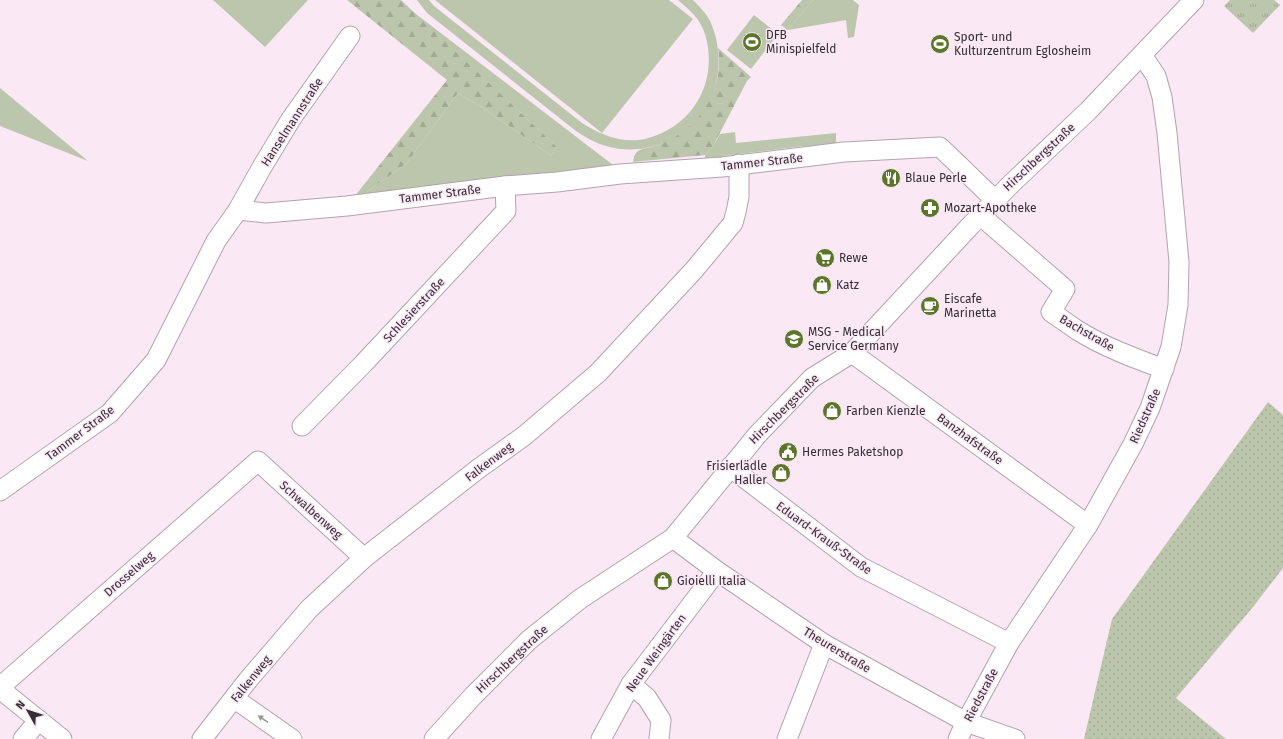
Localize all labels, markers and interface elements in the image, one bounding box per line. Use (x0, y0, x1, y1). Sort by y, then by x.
place label: DFB Minispielfeld (766, 28, 836, 56)
place label: Sport- und Kulturzentrum Eglosheim (954, 30, 1091, 58)
sports icon: DFB Minispielfeld (741, 31, 763, 53)
sports icon: Sport- und Kulturzentrum Eglosheim (929, 33, 951, 55)
street label: Hanselmannstraße (258, 75, 326, 169)
street label: Hirschbergstraße (1000, 120, 1078, 194)
street label: Tammer Straße (720, 151, 804, 173)
restaurant icon: Blaue Perle (880, 167, 902, 189)
place label: Blaue Perle (905, 171, 967, 185)
street label: Tammer Straße (398, 182, 482, 206)
pharmacy icon: Mozart-Apotheke (919, 197, 941, 219)
place label: Mozart-Apotheke (944, 201, 1037, 215)
supermarket icon: Rewe (814, 247, 836, 269)
place label: Rewe (839, 251, 868, 265)
shop icon: Katz (811, 274, 833, 296)
street label: Schlesierstraße (380, 275, 448, 345)
place label: Katz (836, 278, 859, 292)
place label: Eiscafe Marinetta (944, 292, 997, 320)
cafe icon: Eiscafe Marinetta (919, 295, 941, 317)
street label: Bachstraße (1057, 312, 1117, 354)
place label: MSG - Medical Service Germany (808, 325, 899, 353)
school or university icon: MSG - Medical Service Germany (783, 328, 805, 350)
street label: Hirschbergstraße (746, 371, 822, 447)
street label: Riedstraße (1127, 386, 1163, 446)
shop icon: Farben Kienzle (821, 400, 843, 422)
street label: Tammer Straße (43, 403, 117, 463)
place label: Farben Kienzle (846, 404, 925, 418)
street label: Banzhafstraße (934, 410, 1006, 468)
street label: Falkenweg (462, 439, 516, 484)
public building icon: Hermes Paketshop (777, 441, 799, 463)
place label: Hermes Paketshop (802, 445, 903, 459)
place label: Frisierlädle Haller (706, 459, 767, 487)
shop icon: Frisierlädle Haller (770, 462, 792, 484)
street label: Schwalbenweg (277, 478, 346, 542)
street label: Eduard-Krauß-Straße (774, 499, 874, 577)
street label: Drosselweg (101, 548, 157, 599)
shop icon: Gioielli Italia (652, 570, 674, 592)
place label: Gioielli Italia (677, 574, 746, 588)
street label: Neue Weingärten (623, 611, 689, 695)
street label: Hirschbergstraße (473, 622, 551, 696)
street label: Theurerstraße (801, 624, 873, 676)
street label: Falkenweg (228, 652, 275, 705)
street label: Riedstraße (961, 666, 1001, 724)
north arrow (8, 691, 48, 731)
text: N (13, 698, 28, 712)
one-way arrow (258, 715, 269, 723)

